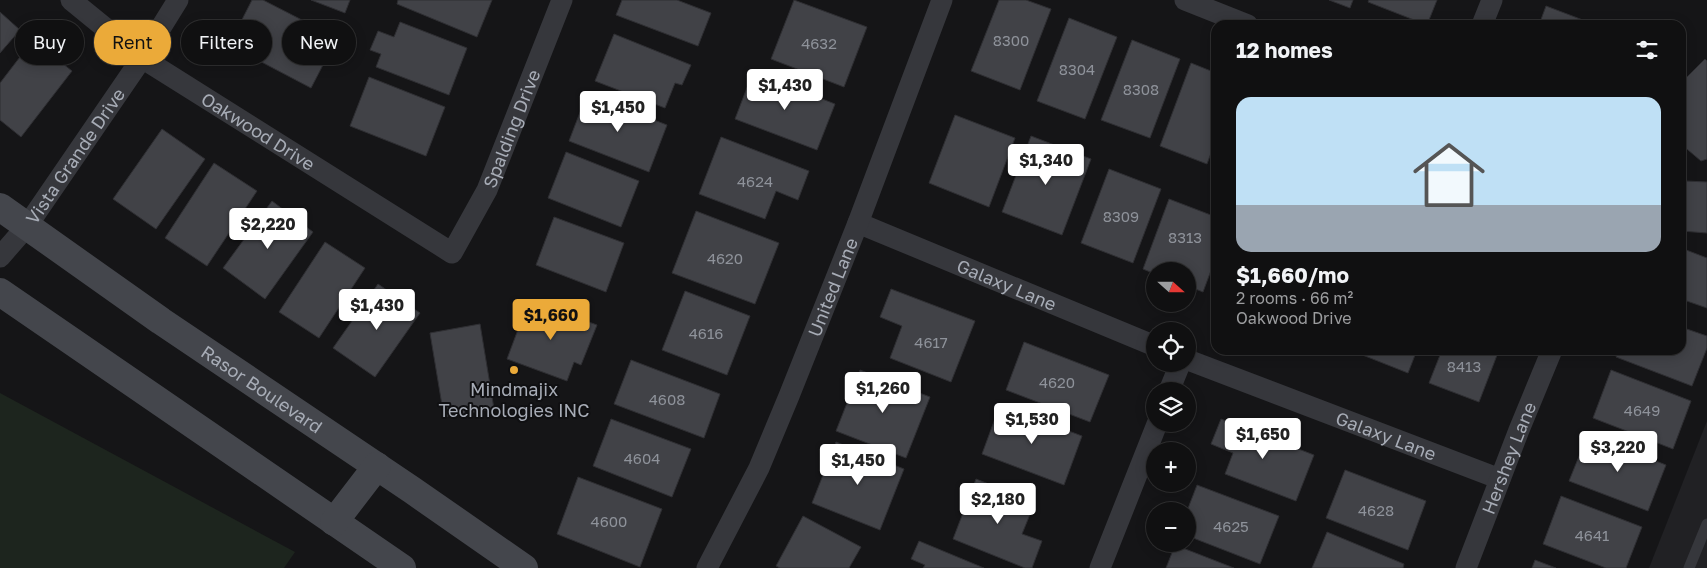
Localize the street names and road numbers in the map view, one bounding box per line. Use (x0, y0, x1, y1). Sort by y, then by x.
street label: Spalding Drive (478, 66, 545, 191)
street label: Vista Grande Drive (21, 84, 129, 228)
street label: Oakwood Drive (197, 87, 319, 175)
street label: United Lane (803, 234, 862, 340)
street label: Galaxy Lane (954, 254, 1060, 315)
street label: Rasor Boulevard (197, 340, 327, 438)
street label: Hershey Lane (1477, 399, 1540, 517)
street label: Galaxy Lane (1333, 406, 1439, 465)

